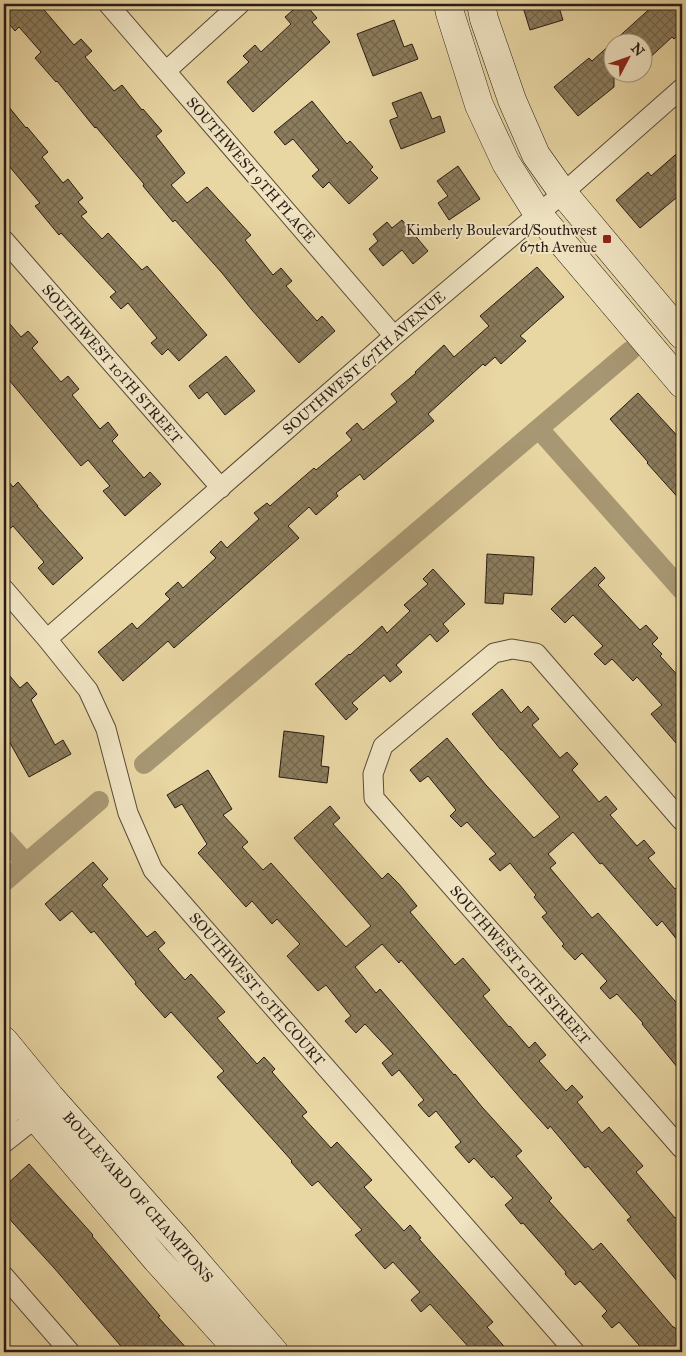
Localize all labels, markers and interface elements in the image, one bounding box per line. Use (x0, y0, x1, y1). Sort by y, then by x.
north arrow (604, 32, 654, 82)
text: N (627, 40, 648, 60)
street label: SOUTHWEST 9TH PLACE (183, 93, 319, 247)
place label: Kimberly Boulevard/Southwest 67th Avenue (406, 221, 598, 256)
marker: Kimberly Boulevard/Southwest 67th Avenue (601, 233, 613, 245)
street label: SOUTHWEST 10TH STREET (38, 281, 186, 447)
street label: SOUTHWEST 67TH AVENUE (279, 287, 449, 439)
street label: SOUTHWEST 10TH STREET (446, 882, 594, 1048)
street label: SOUTHWEST 10TH COURT (186, 909, 328, 1069)
street label: BOULEVARD OF CHAMPIONS (59, 1108, 217, 1286)

